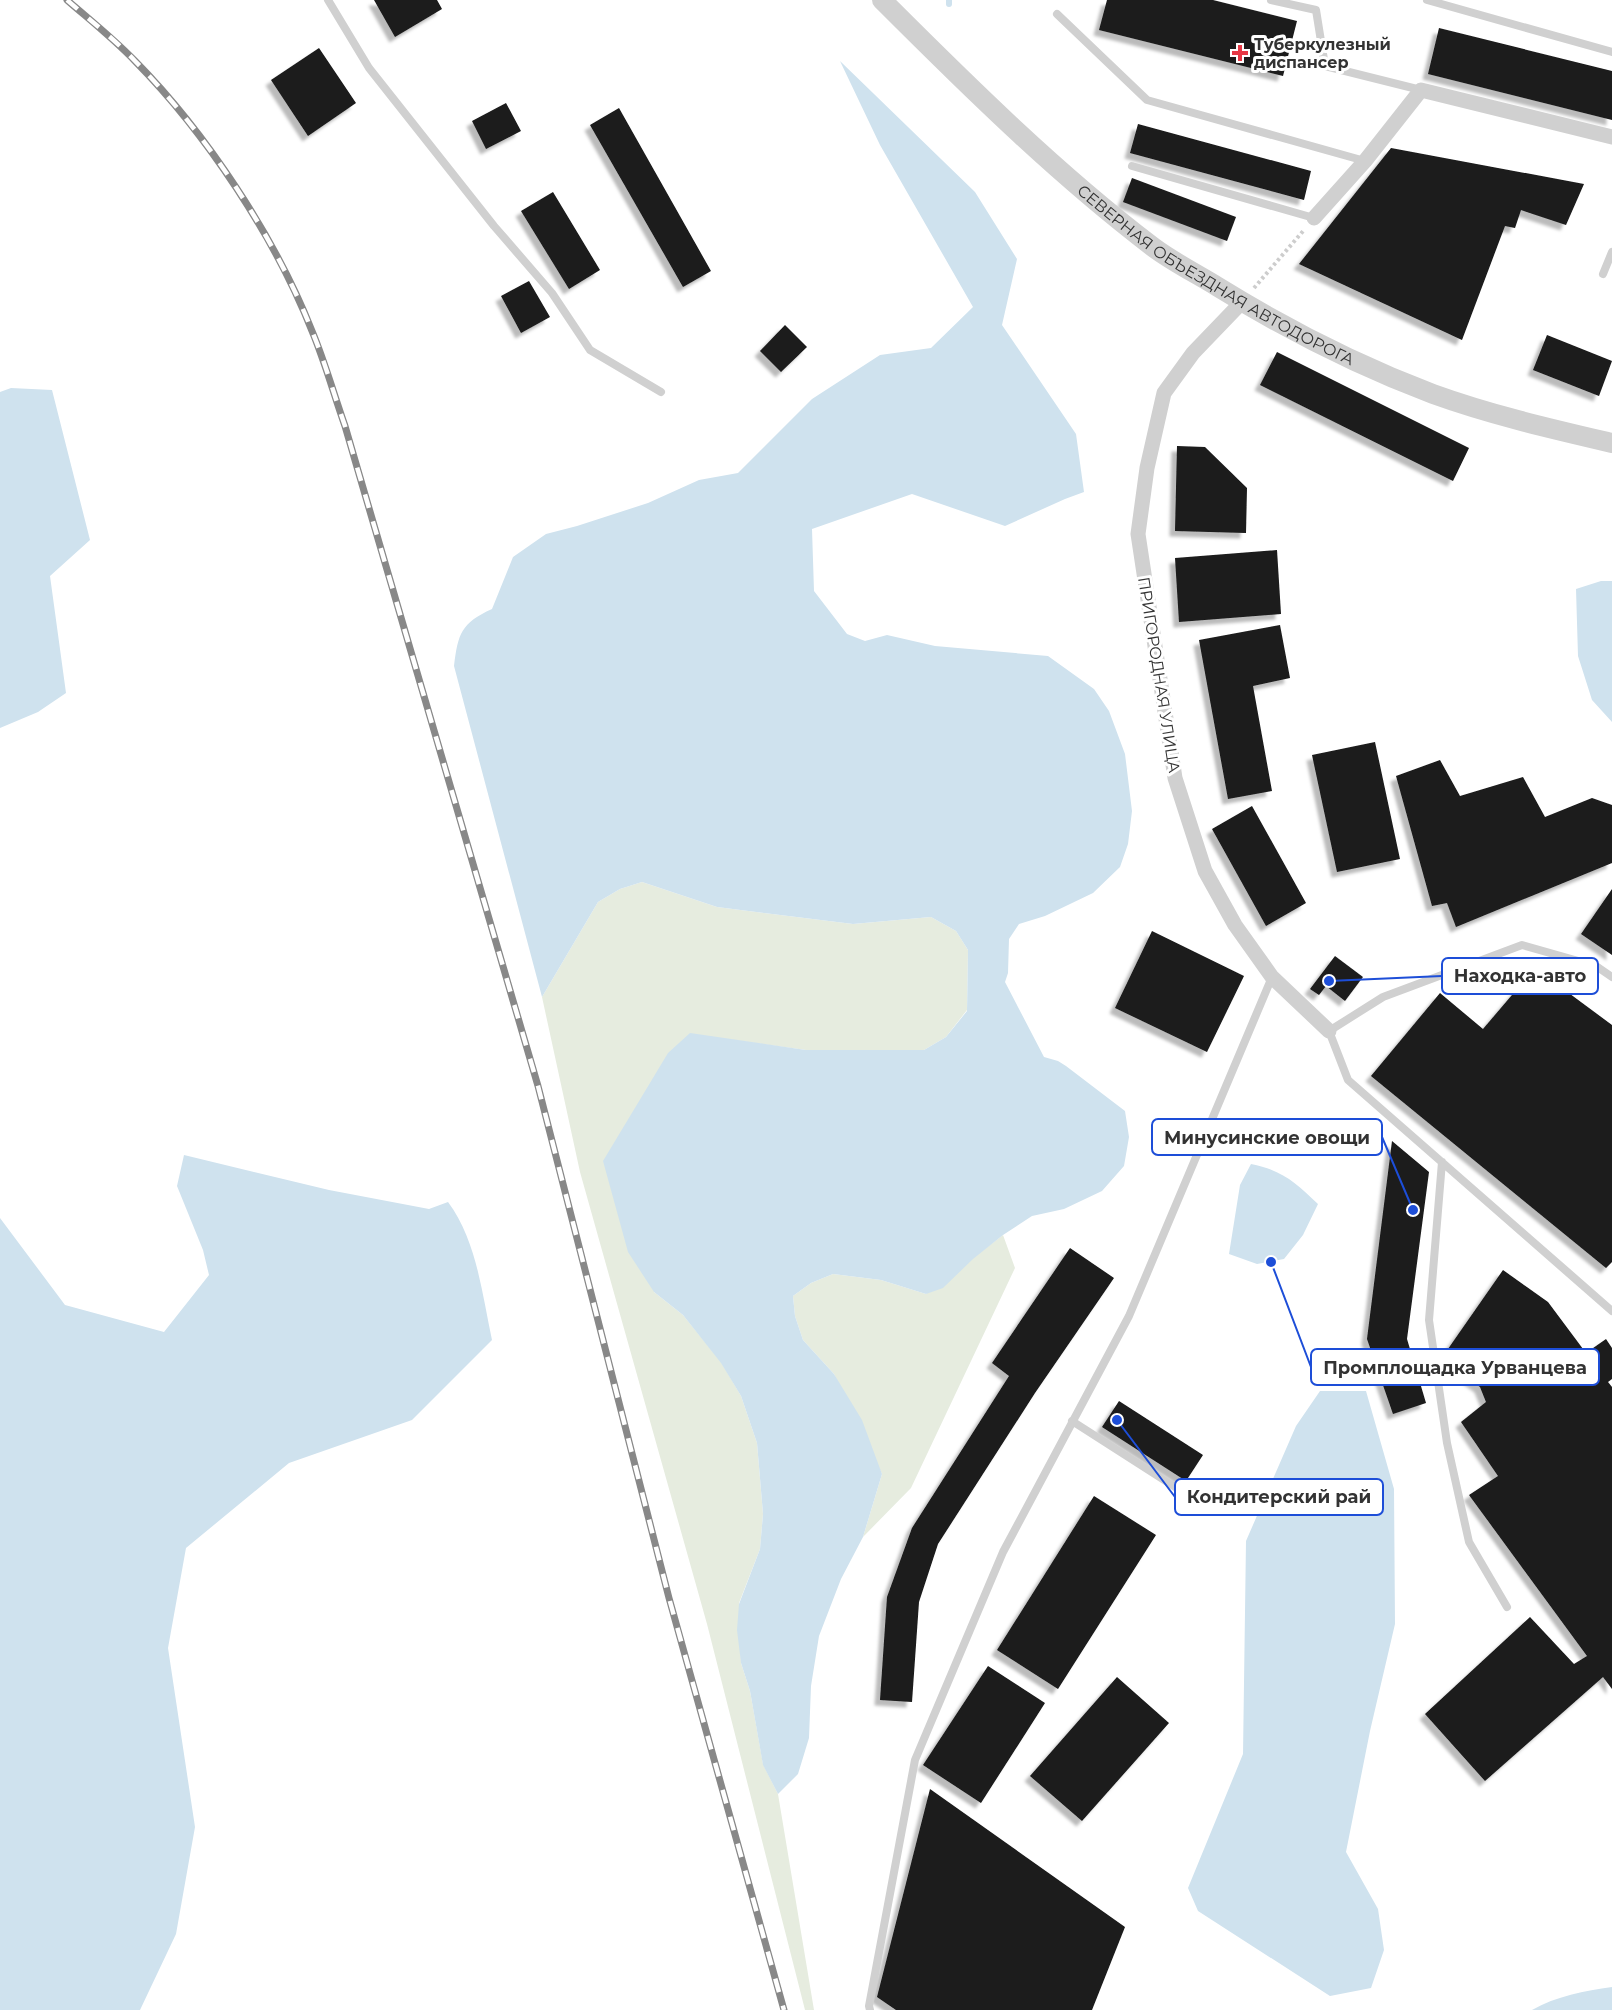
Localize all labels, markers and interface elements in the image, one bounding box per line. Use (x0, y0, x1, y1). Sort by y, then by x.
place label: Туберкулезный диспансер (1254, 35, 1391, 72)
marker: Туберкулезный диспансер (1231, 44, 1249, 62)
street label: СЕВЕРНАЯ ОБЪЕЗДНАЯ АВТОДОРОГА (1074, 180, 1357, 369)
street label: ПРИГОРОДНАЯ УЛИЦА (1134, 576, 1184, 774)
callout: Находка-авто (1442, 958, 1598, 994)
text: Находка-авто (1454, 965, 1586, 987)
callout: Минусинские овощи (1152, 1119, 1382, 1155)
text: Минусинские овощи (1164, 1127, 1370, 1149)
callout: Промплощадка Урванцева (1311, 1349, 1599, 1385)
text: Промплощадка Урванцева (1323, 1357, 1587, 1379)
callout: Кондитерский рай (1175, 1479, 1383, 1515)
text: Кондитерский рай (1187, 1486, 1371, 1508)

